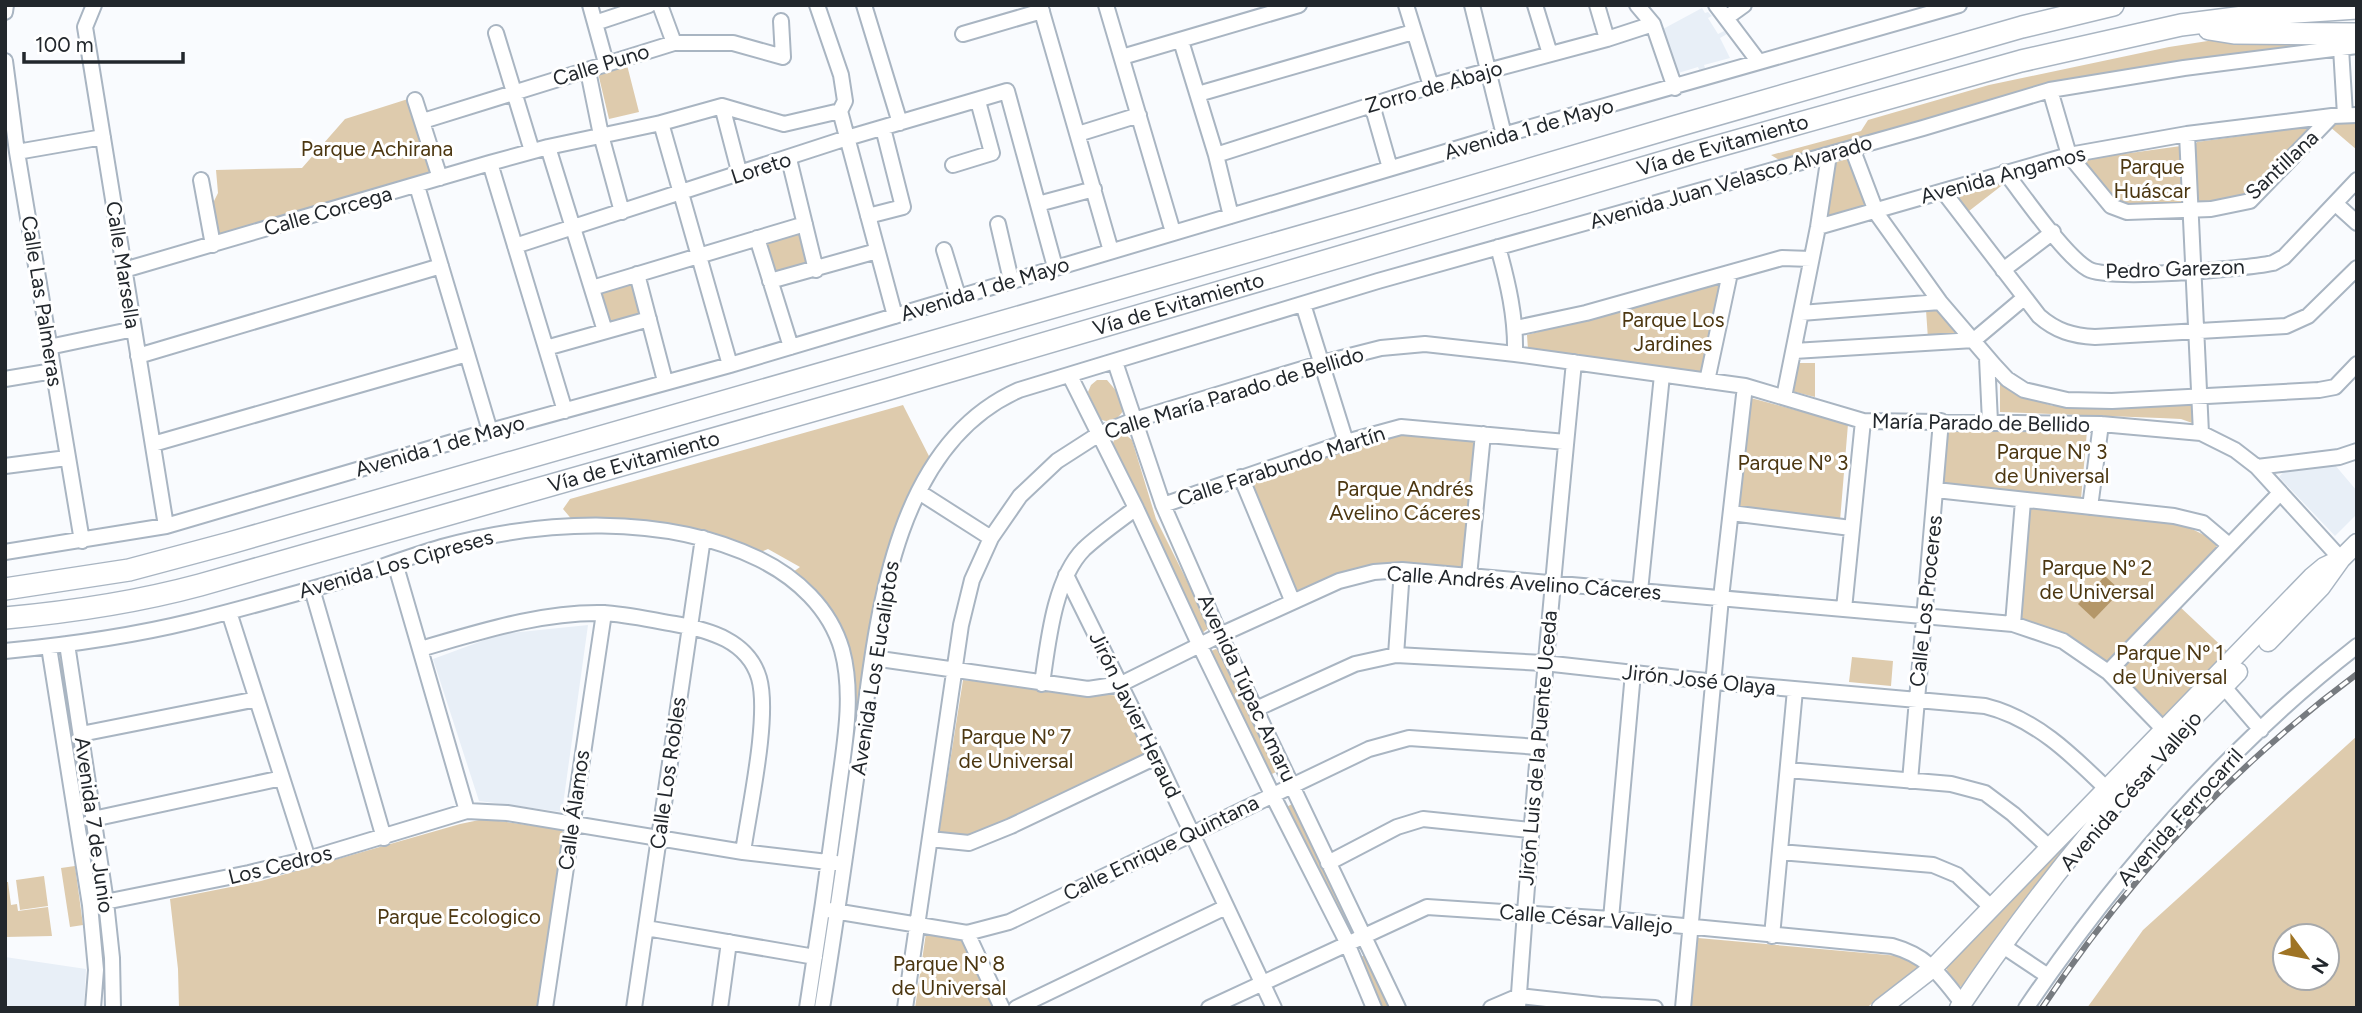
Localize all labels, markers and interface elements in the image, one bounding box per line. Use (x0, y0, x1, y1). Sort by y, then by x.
scale bar (24, 21, 184, 65)
text: 100 m (35, 32, 94, 57)
street label: Calle Puno (550, 38, 652, 91)
street label: Zorro de Abajo (1363, 55, 1505, 118)
street label: Avenida 1 de Mayo (1441, 92, 1616, 165)
street label: Vía de Evitamiento (1634, 108, 1811, 181)
street label: Santillana (2240, 125, 2323, 205)
street label: Avenida Juan Velasco Alvarado (1587, 129, 1875, 234)
park label: Parque Achirana (301, 136, 453, 161)
street label: Avenida Angamos (1918, 140, 2088, 209)
street label: Loreto (728, 146, 794, 189)
park label: Parque Huáscar (2113, 154, 2191, 203)
street label: Calle Corcega (261, 180, 395, 241)
street label: Calle Marsella (101, 199, 146, 330)
street label: Calle Las Palmeras (17, 214, 68, 388)
street label: Avenida 1 de Mayo (898, 251, 1072, 326)
street label: Pedro Garezon (2105, 254, 2245, 283)
street label: Vía de Evitamiento (1090, 267, 1267, 341)
park label: Parque Los Jardines (1621, 307, 1725, 356)
street label: Calle María Parado de Bellido (1101, 341, 1367, 444)
street label: María Parado de Bellido (1872, 408, 2090, 437)
street label: Avenida 1 de Mayo (352, 409, 527, 482)
street label: Calle Farabundo Martín (1174, 420, 1388, 511)
street label: Vía de Evitamiento (545, 425, 722, 497)
park label: Parque Nº 3 de Universal (1995, 439, 2109, 488)
park label: Parque Nº 3 (1738, 450, 1848, 475)
park label: Parque Andrés Avelino Cáceres (1329, 476, 1481, 525)
street label: Calle Los Proceres (1904, 514, 1947, 688)
street label: Avenida Los Cipreses (296, 524, 496, 603)
park label: Parque Nº 2 de Universal (2040, 555, 2154, 604)
street label: Avenida Los Eucaliptos (845, 559, 904, 777)
street label: Calle Andrés Avelino Cáceres (1386, 560, 1662, 605)
street label: Avenida Túpac Amaru (1193, 590, 1302, 786)
street label: Jirón Luis de la Puente Uceda (1513, 609, 1562, 887)
street label: Jirón Javier Heraud (1084, 628, 1187, 802)
park label: Parque Nº 1 de Universal (2113, 640, 2227, 689)
street label: Jirón José Olaya (1621, 659, 1777, 700)
street label: Calle Los Robles (644, 695, 691, 851)
street label: Avenida César Vallejo (2055, 706, 2207, 876)
park label: Parque Nº 7 de Universal (959, 724, 1073, 773)
street label: Avenida 7 de Junio (70, 735, 119, 915)
street label: Avenida Ferrocarril (2112, 743, 2248, 890)
street label: Calle Álamos (553, 748, 594, 872)
street label: Calle Enrique Quintana (1059, 789, 1262, 906)
street label: Los Cedros (225, 840, 334, 889)
street label: Calle César Vallejo (1498, 898, 1674, 939)
park label: Parque Ecologico (377, 904, 541, 929)
north arrow (2271, 922, 2341, 992)
park label: Parque Nº 8 de Universal (892, 951, 1006, 1000)
text: N (2306, 953, 2334, 978)

